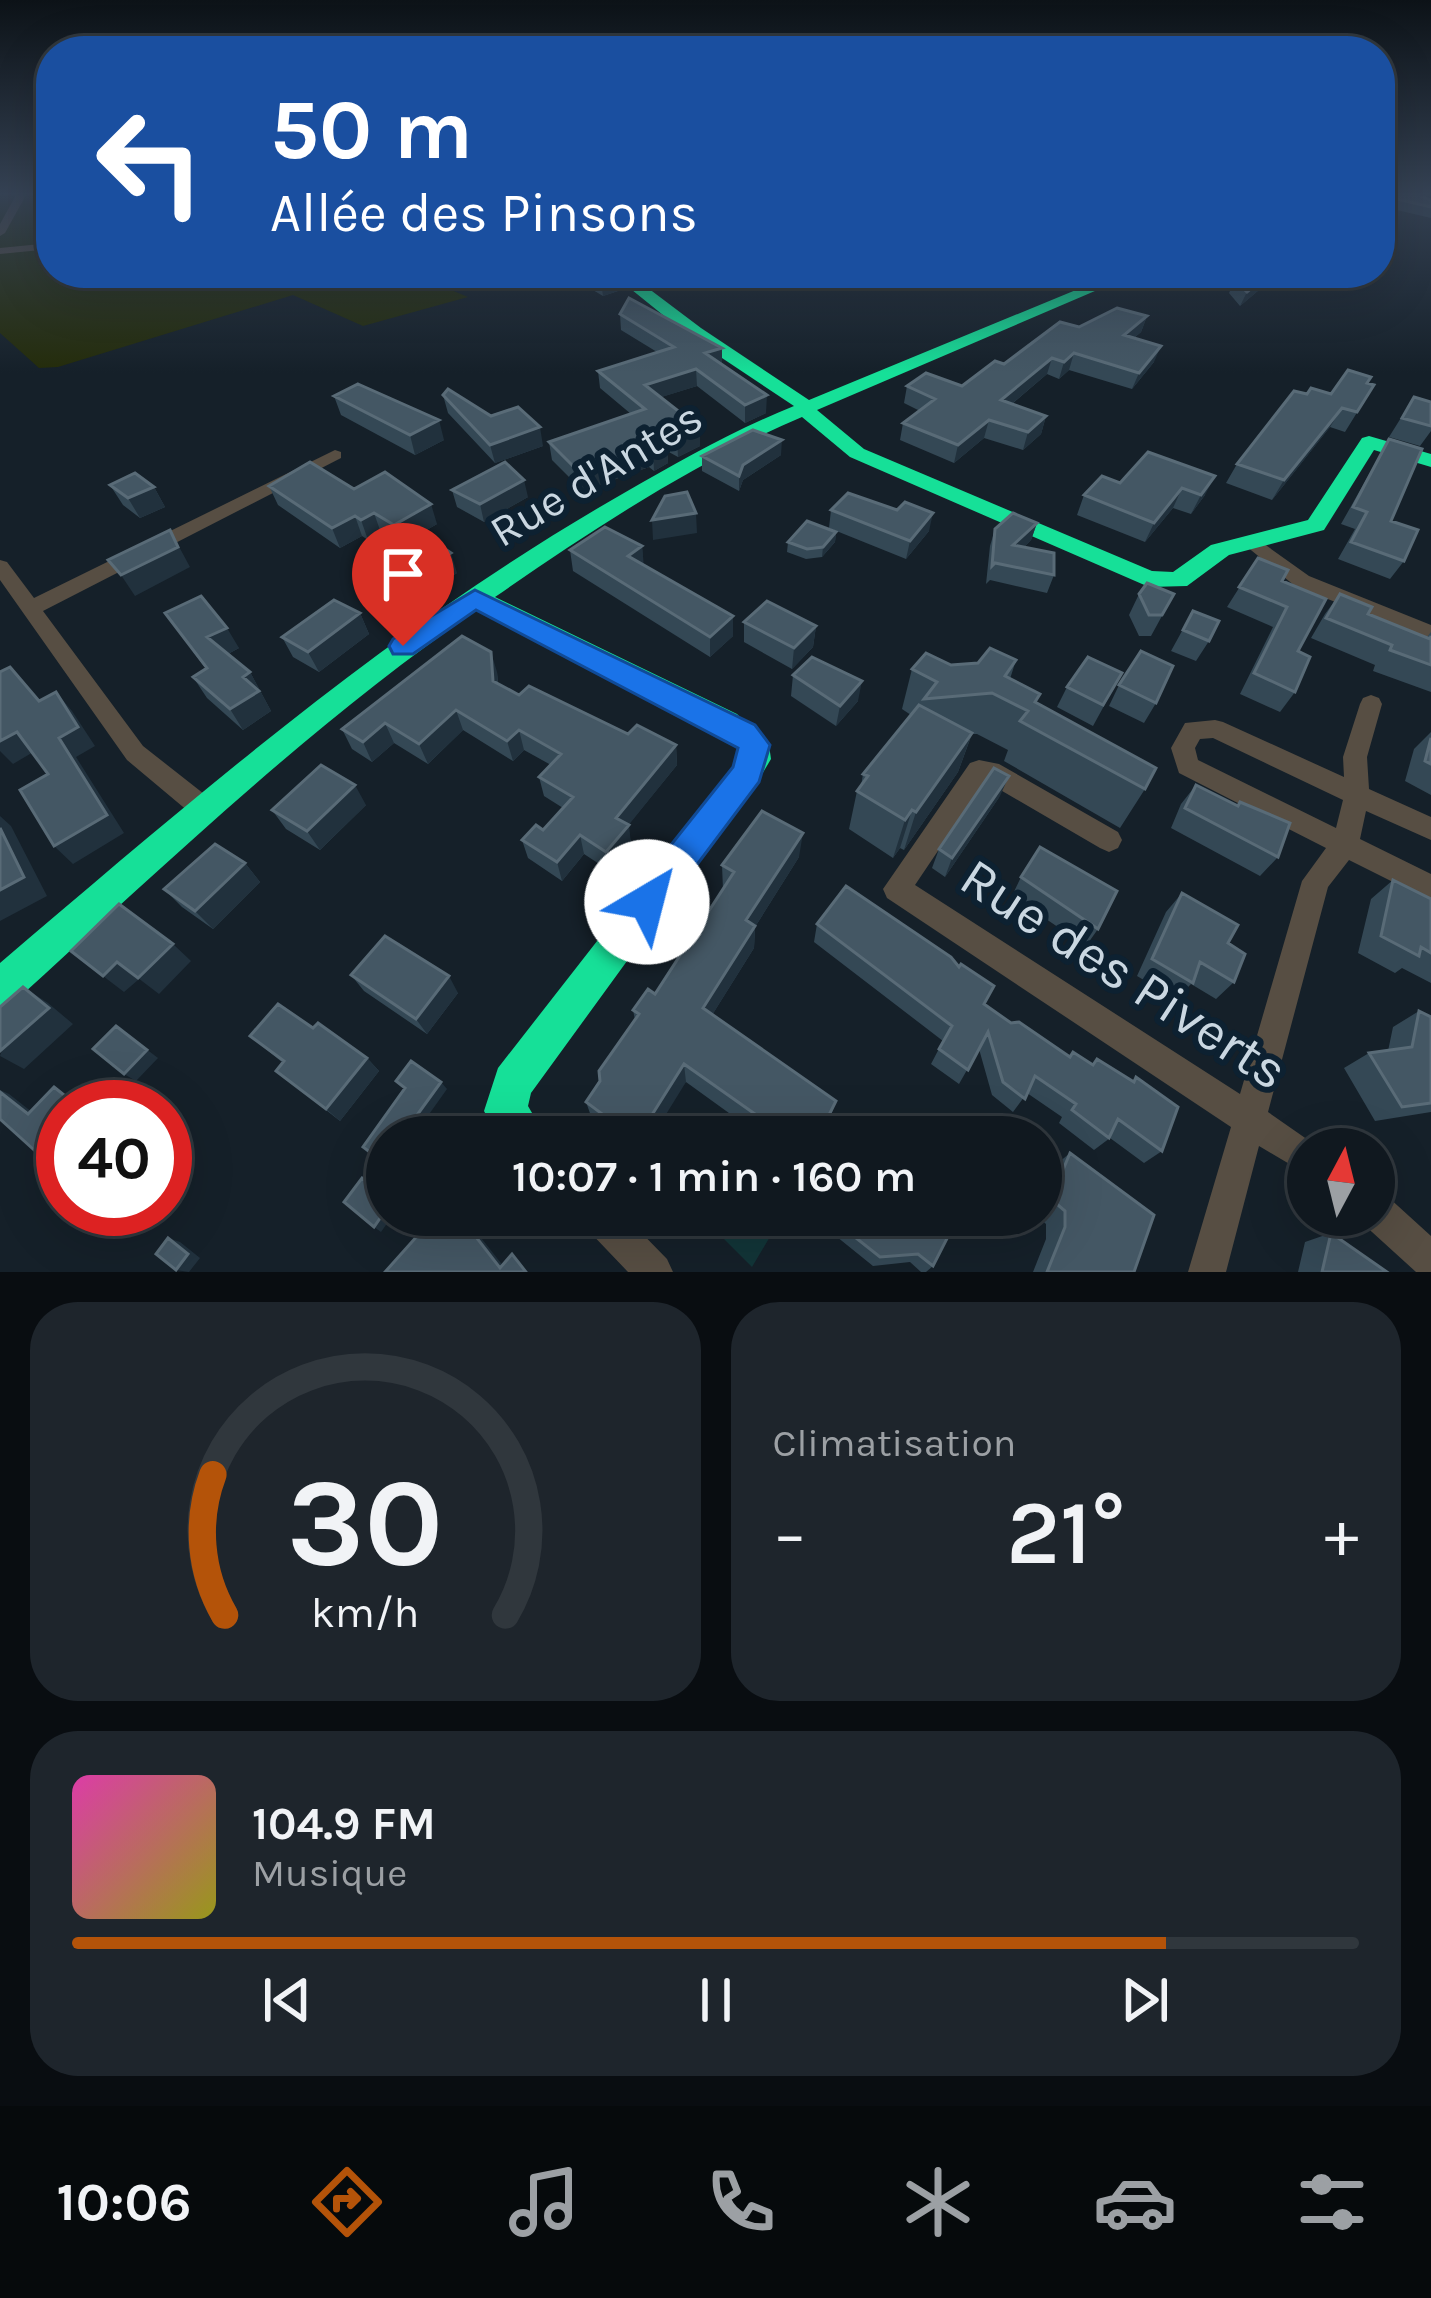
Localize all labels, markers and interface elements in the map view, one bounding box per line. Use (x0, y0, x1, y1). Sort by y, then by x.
text: 50 m (270, 81, 473, 179)
icon: left (72, 84, 228, 240)
text: Allée des Pinsons (270, 181, 698, 245)
street label: Rue d'Antes (481, 390, 711, 558)
pin (352, 523, 454, 646)
icon: arrive (370, 541, 436, 607)
position arrow (584, 839, 710, 965)
street label: Rue des Piverts (949, 845, 1299, 1103)
speed limit sign: 40 (36, 1080, 192, 1236)
north arrow (1287, 1128, 1395, 1236)
map controls (1287, 1128, 1395, 1236)
text: 10:07 · 1 min · 160 m (512, 1150, 916, 1202)
text: Climatisation (773, 1420, 1016, 1466)
text: 30 (287, 1450, 444, 1595)
text: 21° (1006, 1480, 1125, 1586)
text: − (773, 1495, 807, 1573)
text: + (1324, 1495, 1359, 1573)
text: km/h (311, 1587, 420, 1637)
text: 104.9 FM (252, 1798, 436, 1850)
text: Musique (252, 1850, 407, 1896)
icon: previous (254, 1967, 320, 2033)
icon: pause (683, 1967, 749, 2033)
icon: next (1112, 1967, 1178, 2033)
icon: directions (305, 2160, 389, 2244)
icon: music (502, 2160, 586, 2244)
icon: phone (699, 2160, 783, 2244)
icon: climate (896, 2160, 980, 2244)
icon: car (1093, 2160, 1177, 2244)
icon: filters (1290, 2160, 1374, 2244)
text: 10:06 (57, 2170, 191, 2234)

